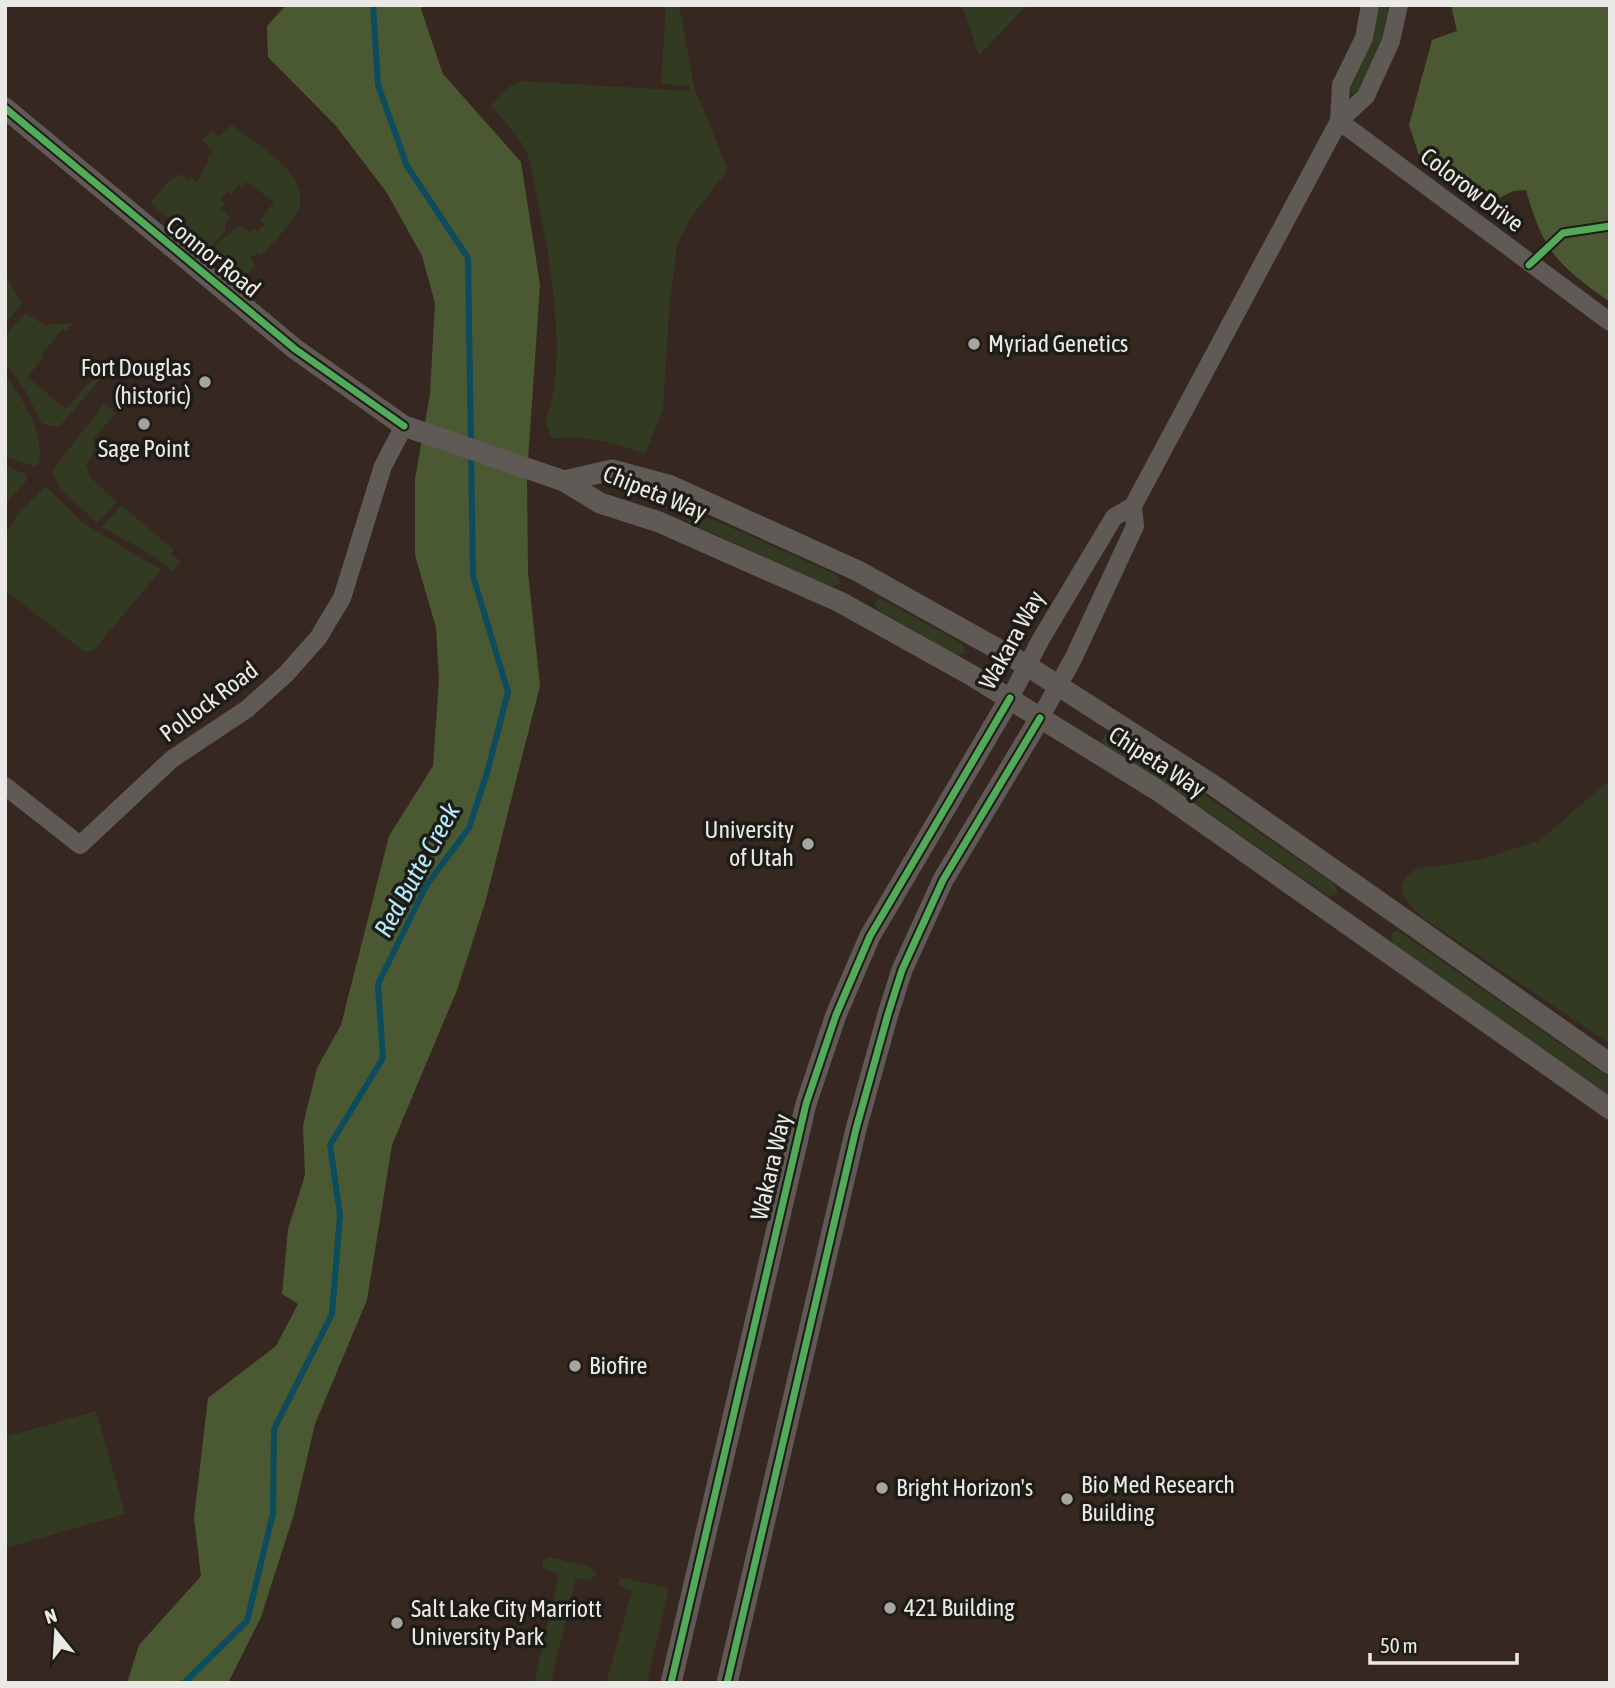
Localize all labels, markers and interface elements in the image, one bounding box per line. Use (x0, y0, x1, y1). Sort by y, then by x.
street label: Colorow Drive (1416, 142, 1529, 237)
street label: Connor Road (161, 211, 266, 303)
place label: Myriad Genetics (988, 330, 1128, 357)
marker: Myriad Genetics (966, 336, 982, 352)
place label: Fort Douglas (historic) (81, 354, 191, 409)
marker: Fort Douglas (historic) (197, 374, 213, 390)
marker: Sage Point (136, 416, 152, 432)
place label: Sage Point (98, 435, 190, 462)
street label: Chipeta Way (599, 460, 711, 526)
street label: Wakara Way (973, 586, 1050, 694)
street label: Pollock Road (155, 656, 263, 747)
street label: Chipeta Way (1104, 720, 1211, 803)
water label: Red Butte Creek (368, 797, 466, 942)
place label: University of Utah (704, 816, 794, 871)
marker: University of Utah (800, 836, 816, 852)
street label: Wakara Way (745, 1111, 796, 1223)
place label: Biofire (589, 1352, 647, 1379)
marker: Biofire (567, 1358, 583, 1374)
place label: Bio Med Research Building (1081, 1471, 1235, 1526)
place label: Bright Horizon's (896, 1474, 1033, 1501)
marker: Bright Horizon's (874, 1480, 890, 1496)
marker: Bio Med Research Building (1059, 1491, 1075, 1507)
place label: 421 Building (904, 1594, 1015, 1621)
place label: Salt Lake City Marriott University Park (411, 1595, 602, 1650)
north arrow (21, 1597, 91, 1667)
marker: 421 Building (882, 1600, 898, 1616)
text: N (42, 1604, 59, 1628)
marker: Salt Lake City Marriott University Park (389, 1615, 405, 1631)
scale bar (1370, 1622, 1517, 1666)
text: 50 m (1380, 1633, 1418, 1657)

